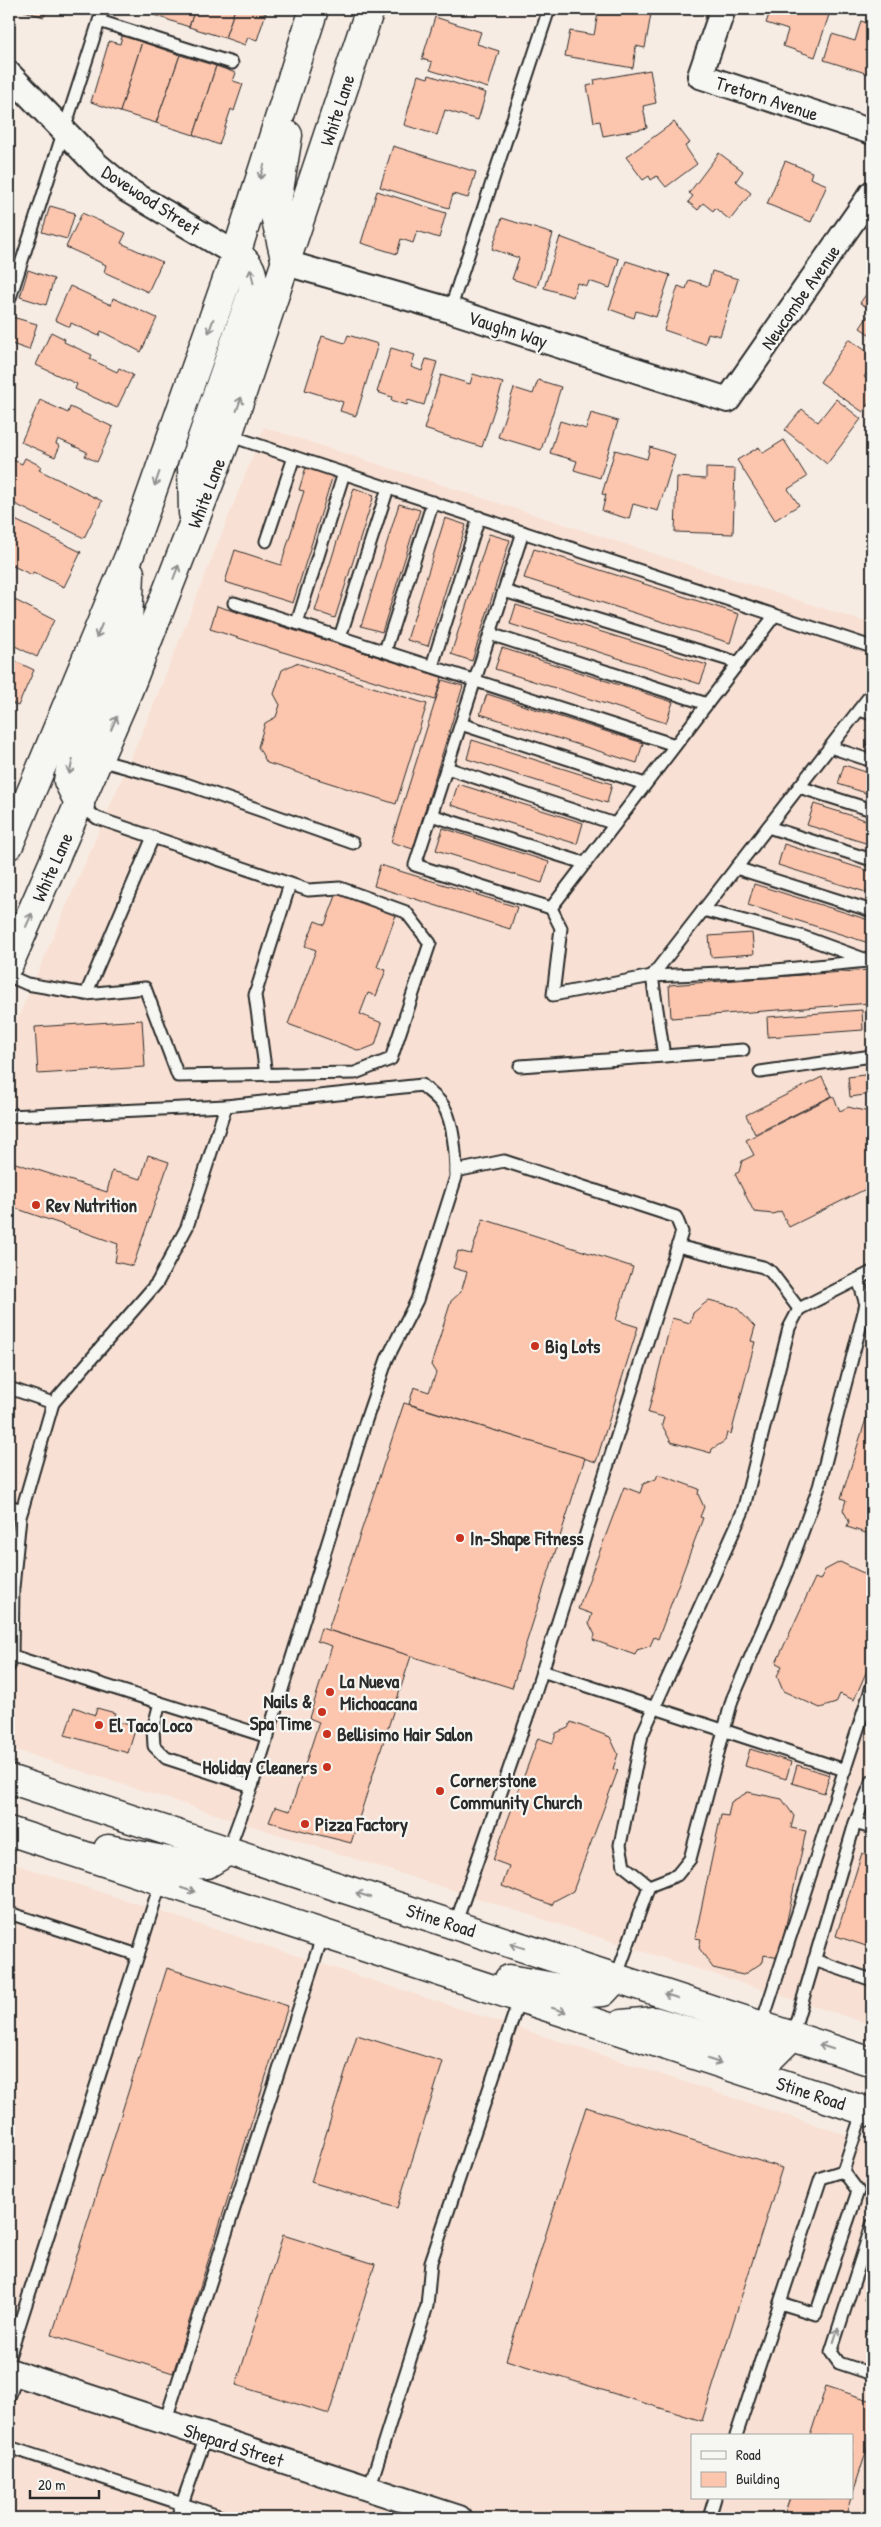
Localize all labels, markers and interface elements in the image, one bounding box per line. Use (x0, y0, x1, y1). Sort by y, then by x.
street label: Tretorn Avenue (712, 69, 822, 127)
street label: White Lane (313, 71, 361, 149)
street label: Dovewood Street (97, 159, 205, 242)
one-way arrow (256, 164, 266, 180)
street label: Newcombe Avenue (754, 239, 846, 355)
one-way arrow (246, 269, 256, 285)
street label: Vaughn Way (465, 304, 551, 354)
one-way arrow (206, 318, 215, 333)
one-way arrow (235, 396, 244, 412)
street label: White Lane (181, 454, 231, 532)
one-way arrow (152, 471, 161, 487)
one-way arrow (171, 565, 181, 580)
one-way arrow (94, 623, 104, 638)
one-way arrow (110, 716, 120, 731)
one-way arrow (66, 759, 75, 775)
street label: White Lane (25, 828, 79, 906)
one-way arrow (24, 913, 34, 928)
place label: Rev Nutrition (46, 1192, 137, 1218)
marker: Rev Nutrition (30, 1199, 42, 1211)
place label: Big Lots (545, 1333, 601, 1360)
marker: Big Lots (529, 1340, 541, 1352)
place label: In-Shape Fitness (470, 1525, 584, 1552)
marker: In-Shape Fitness (454, 1532, 466, 1544)
place label: La Nueva Michoacana (340, 1668, 417, 1716)
marker: La Nueva Michoacana (324, 1686, 336, 1698)
place label: Nails & Spa Time (250, 1688, 312, 1737)
marker: Nails & Spa Time (316, 1706, 328, 1718)
place label: El Taco Loco (109, 1712, 193, 1738)
marker: El Taco Loco (93, 1719, 105, 1731)
place label: Bellisimo Hair Salon (337, 1721, 473, 1747)
marker: Bellisimo Hair Salon (321, 1728, 333, 1740)
place label: Holiday Cleaners (203, 1754, 318, 1781)
marker: Holiday Cleaners (321, 1761, 333, 1773)
place label: Cornerstone Community Church (450, 1767, 582, 1816)
marker: Cornerstone Community Church (434, 1785, 446, 1797)
place label: Pizza Factory (315, 1811, 408, 1838)
marker: Pizza Factory (299, 1818, 311, 1830)
one-way arrow (180, 1886, 195, 1895)
one-way arrow (355, 1890, 371, 1899)
street label: Stine Road (403, 1897, 479, 1944)
one-way arrow (509, 1940, 525, 1950)
one-way arrow (664, 1991, 680, 2001)
one-way arrow (551, 2006, 567, 2016)
one-way arrow (819, 2042, 834, 2051)
one-way arrow (705, 2056, 721, 2066)
street label: Stine Road (773, 2070, 849, 2117)
one-way arrow (832, 2328, 841, 2344)
street label: Shepard Street (181, 2417, 288, 2473)
legend (691, 2434, 854, 2500)
text: Road (736, 2444, 761, 2465)
scale bar (30, 2467, 99, 2499)
text: Building (736, 2468, 780, 2489)
text: 20 m (38, 2474, 65, 2495)

